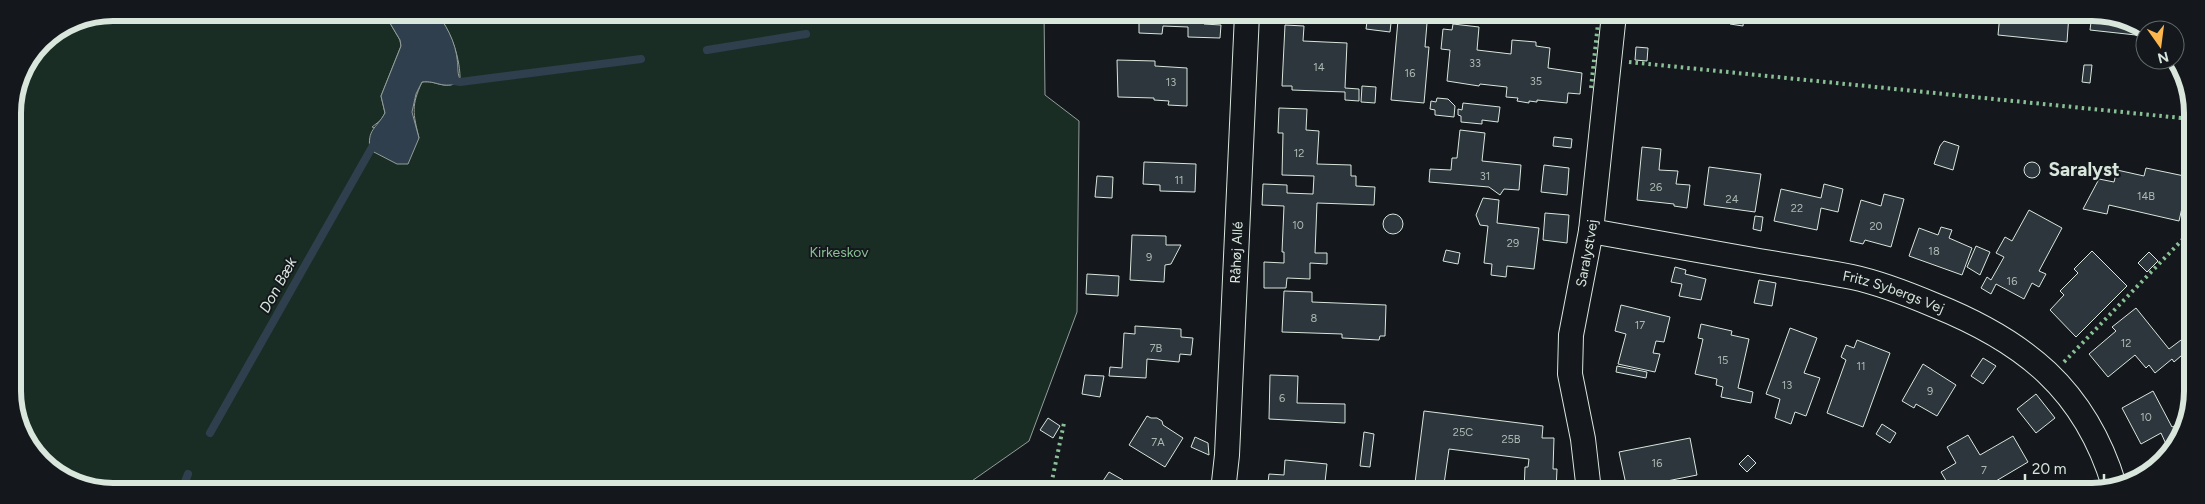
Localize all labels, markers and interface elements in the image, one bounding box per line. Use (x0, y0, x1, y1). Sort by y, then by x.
north arrow (2135, 20, 2185, 70)
text: N (2156, 48, 2170, 67)
house number: 33 (1469, 57, 1481, 70)
house number: 14 (1313, 61, 1325, 74)
house number: 16 (1405, 67, 1415, 80)
house number: 35 (1530, 75, 1542, 88)
house number: 13 (1166, 76, 1176, 89)
house number: 12 (1294, 147, 1304, 160)
district label: Saralyst (2048, 158, 2120, 181)
house number: 31 (1480, 170, 1490, 183)
house number: 11 (1174, 174, 1184, 187)
house number: 26 (1650, 181, 1662, 194)
house number: 14B (2137, 190, 2155, 203)
house number: 24 (1726, 193, 1739, 206)
house number: 22 (1791, 202, 1803, 215)
house number: 10 (1292, 219, 1304, 232)
street label: Saralystvej (1572, 219, 1601, 288)
house number: 20 (1869, 220, 1883, 233)
street label: Råhøj Allé (1227, 221, 1247, 284)
house number: 29 (1507, 237, 1519, 250)
park label: Kirkeskov (809, 244, 869, 261)
house number: 18 (1928, 245, 1940, 258)
house number: 9 (1146, 251, 1152, 264)
water label: Don Bæk (255, 253, 301, 316)
street label: Fritz Sybergs Vej (1841, 267, 1947, 317)
house number: 16 (2007, 275, 2017, 288)
house number: 8 (1311, 312, 1318, 325)
house number: 17 (1635, 319, 1645, 332)
house number: 12 (2121, 337, 2131, 350)
house number: 7B (1150, 342, 1163, 355)
house number: 15 (1718, 354, 1728, 367)
house number: 11 (1856, 360, 1866, 373)
house number: 13 (1782, 379, 1792, 392)
house number: 9 (1927, 385, 1933, 398)
house number: 6 (1279, 392, 1285, 405)
house number: 10 (2140, 411, 2152, 424)
house number: 25C (1453, 426, 1473, 439)
house number: 25B (1501, 433, 1521, 446)
house number: 7A (1151, 436, 1165, 449)
scale bar (2025, 452, 2104, 484)
house number: 16 (1652, 457, 1662, 470)
text: 20 m (2032, 460, 2066, 478)
house number: 7 (1981, 464, 1987, 477)

